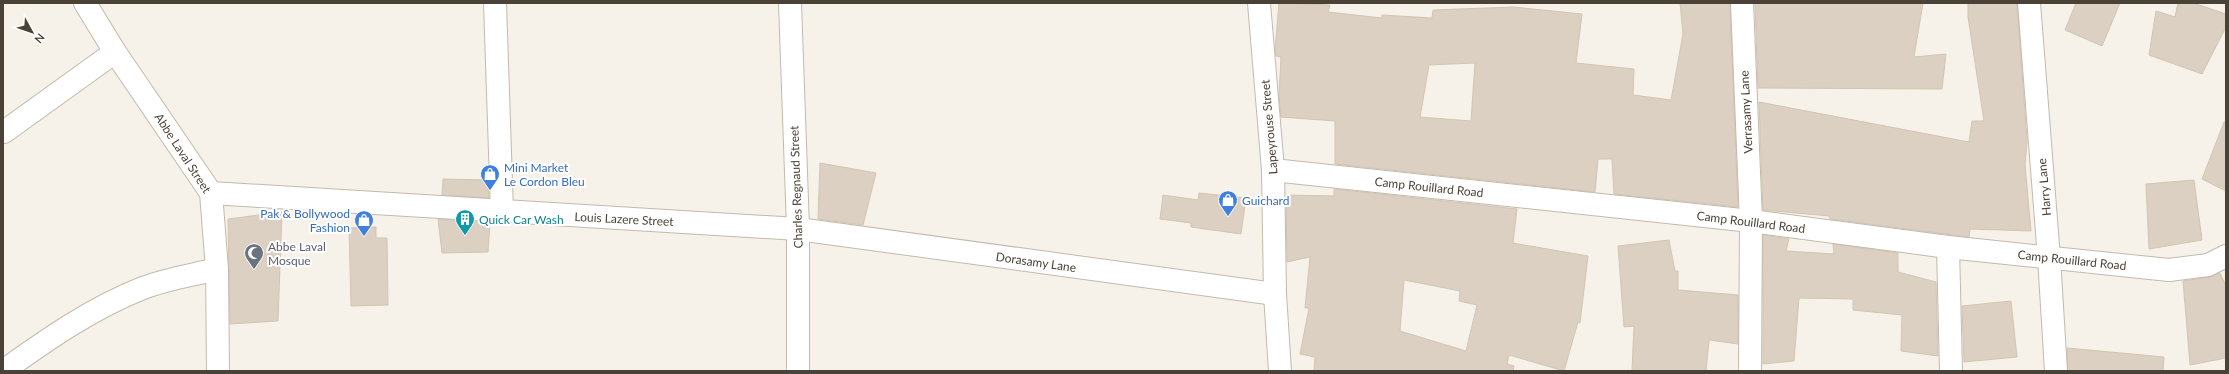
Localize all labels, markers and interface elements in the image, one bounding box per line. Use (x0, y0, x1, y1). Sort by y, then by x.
north arrow (12, 12, 52, 52)
text: N (32, 31, 48, 46)
street label: Verrasamy Lane (1736, 70, 1756, 154)
street label: Lapeyrouse Street (1257, 78, 1281, 175)
street label: Abbe Laval Street (152, 110, 215, 196)
street label: Charles Regnaud Street (786, 125, 806, 249)
street label: Harry Lane (2034, 158, 2054, 216)
place label: Mini Market Le Cordon Bleu (504, 160, 585, 189)
shop icon: Mini Market Le Cordon Bleu (479, 163, 501, 191)
street label: Camp Rouillard Road (1374, 174, 1484, 200)
shop icon: Guichard (1217, 189, 1239, 217)
place label: Guichard (1242, 193, 1289, 208)
place label: Pak & Bollywood Fashion (260, 206, 350, 235)
building icon: Quick Car Wash (454, 208, 476, 236)
street label: Camp Rouillard Road (1696, 208, 1806, 236)
shop icon: Pak & Bollywood Fashion (353, 209, 375, 237)
street label: Louis Lazere Street (574, 209, 675, 229)
place label: Quick Car Wash (479, 212, 564, 227)
place label: Abbe Laval Mosque (268, 239, 326, 268)
mosque icon: Abbe Laval Mosque (243, 242, 265, 270)
street label: Camp Rouillard Road (2017, 247, 2127, 273)
street label: Dorasamy Lane (995, 249, 1077, 275)

